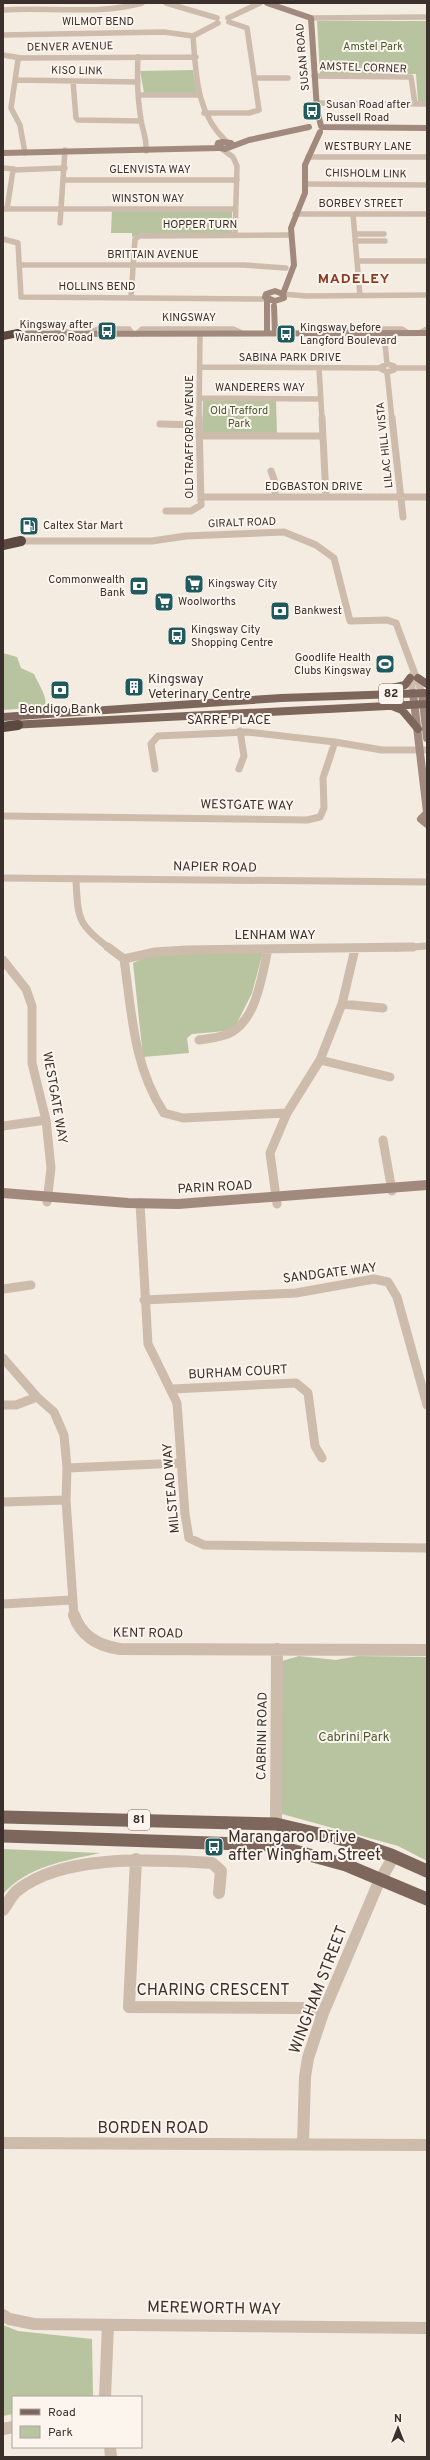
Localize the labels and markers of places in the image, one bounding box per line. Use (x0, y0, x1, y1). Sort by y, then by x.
place label: Susan Road after Russell Road (326, 98, 411, 125)
bus stop icon: Susan Road after Russell Road (301, 100, 323, 122)
place label: Kingsway after Wanneroo Road (15, 318, 94, 345)
bus stop icon: Kingsway after Wanneroo Road (96, 320, 118, 342)
place label: Kingsway before Langford Boulevard (300, 321, 397, 348)
bus stop icon: Kingsway before Langford Boulevard (275, 323, 297, 345)
fuel station icon: Caltex Star Mart (18, 515, 40, 537)
place label: Caltex Star Mart (43, 519, 123, 533)
place label: Commonwealth Bank (48, 573, 125, 600)
supermarket icon: Kingsway City (183, 573, 205, 595)
bank icon: Commonwealth Bank (128, 575, 150, 597)
place label: Kingsway City (208, 577, 277, 591)
supermarket icon: Woolworths (153, 591, 175, 613)
place label: Woolworths (178, 595, 236, 609)
bank icon: Bankwest (269, 600, 291, 622)
place label: Bankwest (294, 604, 342, 618)
place label: Kingsway City Shopping Centre (191, 623, 273, 650)
bus stop icon: Kingsway City Shopping Centre (166, 625, 188, 647)
place label: Goodlife Health Clubs Kingsway (294, 651, 371, 678)
sports icon: Goodlife Health Clubs Kingsway (374, 653, 396, 675)
place label: Kingsway Veterinary Centre (148, 672, 251, 703)
building icon: Kingsway Veterinary Centre (123, 676, 145, 698)
bank icon: Bendigo Bank (49, 679, 71, 701)
place label: Bendigo Bank (19, 702, 101, 718)
place label: Marangaroo Drive after Wingham Street (228, 1828, 381, 1866)
bus stop icon: Marangaroo Drive after Wingham Street (203, 1836, 225, 1858)

